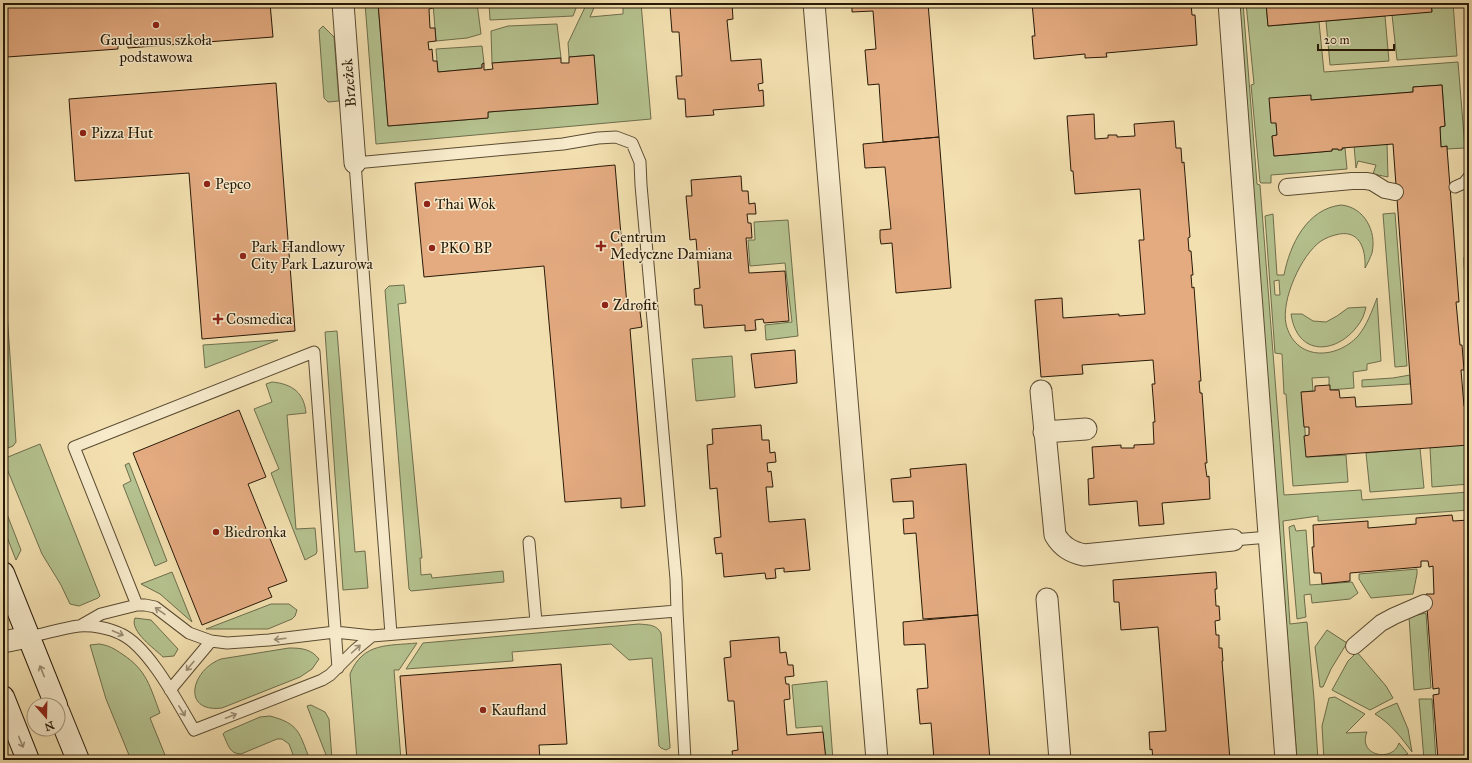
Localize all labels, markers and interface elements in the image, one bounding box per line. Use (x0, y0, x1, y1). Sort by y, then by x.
marker: Gaudeamus szkoła podstawowa (151, 20, 161, 30)
scale bar (1318, 26, 1394, 52)
place label: Gaudeamus szkoła podstawowa (100, 31, 213, 66)
text: 20 m (1324, 33, 1350, 47)
street label: Brzeżek (338, 58, 360, 108)
place label: Pizza Hut (91, 124, 154, 142)
marker: Pizza Hut (78, 128, 88, 138)
place label: Pepco (215, 175, 251, 193)
marker: Pepco (202, 179, 212, 189)
place label: Thai Wok (435, 195, 496, 213)
marker: Thai Wok (422, 199, 432, 209)
place label: Centrum Medyczne Damiana (610, 228, 733, 263)
place label: Park Handlowy City Park Lazurowa (251, 238, 373, 273)
place label: PKO BP (440, 239, 492, 257)
marker: Centrum Medyczne Damiana (595, 240, 607, 252)
marker: PKO BP (427, 243, 437, 253)
marker: Park Handlowy City Park Lazurowa (238, 251, 248, 261)
place label: Zdrofit (613, 296, 658, 314)
marker: Zdrofit (600, 300, 610, 310)
place label: Cosmedica (226, 310, 293, 328)
marker: Cosmedica (213, 314, 223, 324)
place label: Biedronka (224, 523, 287, 541)
marker: Biedronka (211, 527, 221, 537)
one-way arrow (155, 607, 166, 615)
one-way arrow (112, 630, 124, 637)
one-way arrow (274, 635, 287, 643)
one-way arrow (351, 645, 361, 654)
one-way arrow (186, 660, 195, 671)
one-way arrow (38, 665, 46, 677)
north arrow (26, 697, 66, 737)
place label: Kaufland (491, 701, 547, 719)
one-way arrow (178, 705, 187, 716)
marker: Kaufland (478, 705, 488, 715)
one-way arrow (224, 712, 236, 719)
text: N (42, 718, 56, 734)
one-way arrow (18, 735, 25, 747)

